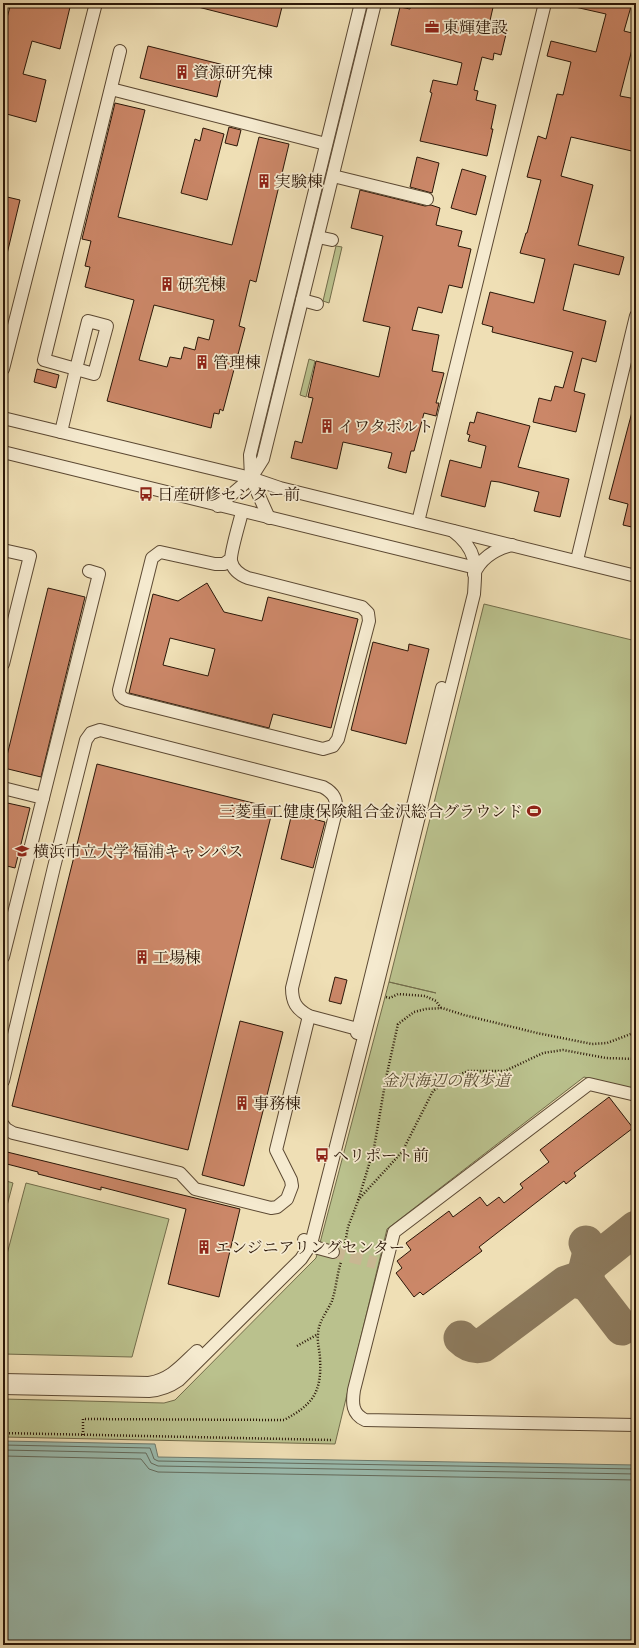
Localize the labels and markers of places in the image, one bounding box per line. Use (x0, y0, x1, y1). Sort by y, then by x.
place label: 東輝建設 (443, 18, 507, 38)
office icon: 東輝建設 (424, 19, 440, 35)
place label: 資源研究棟 (193, 63, 273, 83)
building icon: 資源研究棟 (174, 64, 190, 80)
place label: 実験棟 (275, 172, 323, 192)
building icon: 実験棟 (256, 173, 272, 189)
place label: 研究棟 (178, 275, 226, 295)
building icon: 研究棟 (159, 276, 175, 292)
place label: 管理棟 (213, 353, 261, 373)
building icon: 管理棟 (194, 354, 210, 370)
place label: イワタボルト (338, 417, 434, 437)
building icon: イワタボルト (319, 418, 335, 434)
place label: 日産研修センター前 (157, 485, 300, 505)
bus stop icon: 日産研修センター前 (138, 486, 154, 502)
place label: 三菱重工健康保険組合金沢総合グラウンド (219, 802, 523, 822)
sports icon: 三菱重工健康保険組合金沢総合グラウンド (526, 803, 542, 819)
place label: 横浜市立大学 福浦キャンパス (33, 842, 243, 862)
school or university icon: 横浜市立大学 福浦キャンパス (14, 843, 30, 859)
place label: 工場棟 (153, 948, 201, 968)
building icon: 工場棟 (134, 949, 150, 965)
place label: 事務棟 (253, 1094, 301, 1114)
building icon: 事務棟 (234, 1095, 250, 1111)
place label: ヘリポート前 (333, 1146, 429, 1166)
bus stop icon: ヘリポート前 (314, 1147, 330, 1163)
place label: エンジニアリングセンター (215, 1238, 405, 1258)
building icon: エンジニアリングセンター (196, 1239, 212, 1255)

